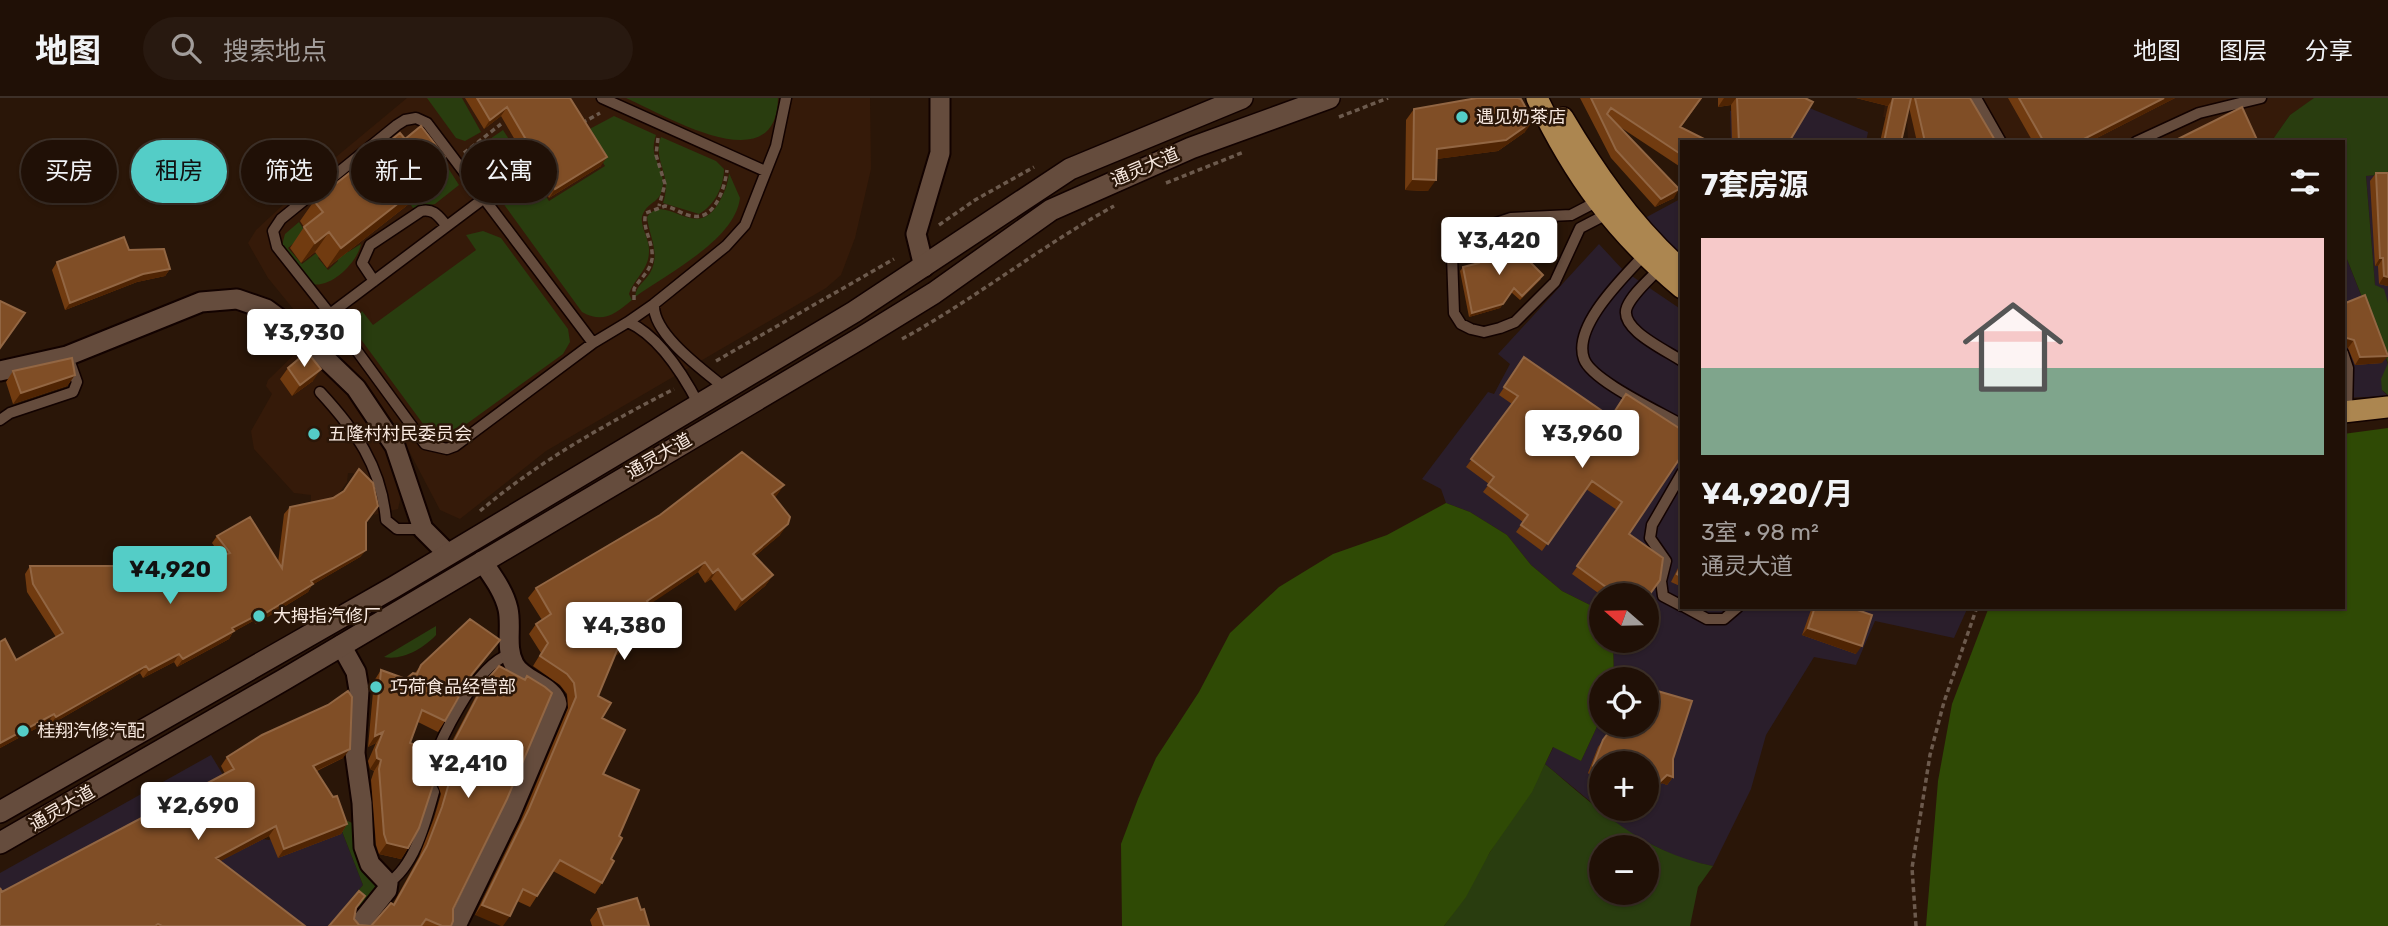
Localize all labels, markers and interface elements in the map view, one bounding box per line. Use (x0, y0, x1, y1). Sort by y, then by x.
search box (143, 17, 633, 80)
icon: search (167, 29, 205, 67)
text: 地图 (35, 31, 101, 70)
text: 搜索地点 (223, 36, 327, 67)
text: 地图 (2133, 37, 2181, 65)
text: 图层 (2219, 37, 2267, 65)
text: 分享 (2305, 37, 2353, 65)
place label: 遇见奶茶店 (1476, 106, 1566, 128)
marker: 遇见奶茶店 (1454, 109, 1470, 125)
chip: 买房 (21, 140, 117, 203)
chip: 租房 (131, 140, 227, 203)
chip: 筛选 (241, 140, 337, 203)
chip: 新上 (351, 140, 447, 203)
chip: 公寓 (461, 140, 557, 203)
street label: 通灵大道 (1108, 143, 1182, 191)
icon: filters (2286, 163, 2324, 201)
text: 7套房源 (1701, 167, 1808, 203)
pin: ¥3,420 (1442, 218, 1556, 277)
text: ¥3,420 (1457, 226, 1541, 254)
icon: home (1950, 284, 2076, 410)
pin: ¥3,930 (247, 310, 361, 369)
text: ¥3,930 (263, 318, 345, 346)
pin: ¥3,960 (1525, 410, 1639, 470)
text: ¥3,960 (1541, 419, 1623, 447)
place label: 五隆村村民委员会 (328, 423, 472, 445)
marker: 五隆村村民委员会 (306, 426, 322, 442)
street label: 通灵大道 (622, 428, 696, 484)
text: ¥4,920/月 (1701, 476, 1853, 512)
text: 3室 · 98 m² (1701, 518, 1819, 546)
pin: ¥4,920 (113, 546, 227, 606)
text: 通灵大道 (1701, 552, 1793, 580)
text: ¥4,920 (129, 555, 211, 583)
north arrow (1589, 583, 1659, 653)
map controls (1589, 583, 1659, 905)
pin: ¥4,380 (567, 602, 681, 662)
place label: 大拇指汽修厂 (273, 605, 381, 627)
marker: 大拇指汽修厂 (251, 608, 267, 624)
text: ¥4,380 (582, 611, 666, 639)
button: locate (1589, 667, 1659, 737)
place label: 巧荷食品经营部 (390, 676, 516, 698)
marker: 巧荷食品经营部 (368, 679, 384, 695)
place label: 桂翔汽修汽配 (37, 720, 145, 742)
marker: 桂翔汽修汽配 (15, 723, 31, 739)
pin: ¥2,410 (411, 740, 525, 800)
text: ¥2,410 (428, 749, 508, 777)
button: + (1589, 751, 1659, 821)
street label: 通灵大道 (25, 780, 99, 836)
pin: ¥2,690 (141, 782, 255, 842)
text: ¥2,690 (157, 791, 239, 819)
button: − (1589, 835, 1659, 905)

